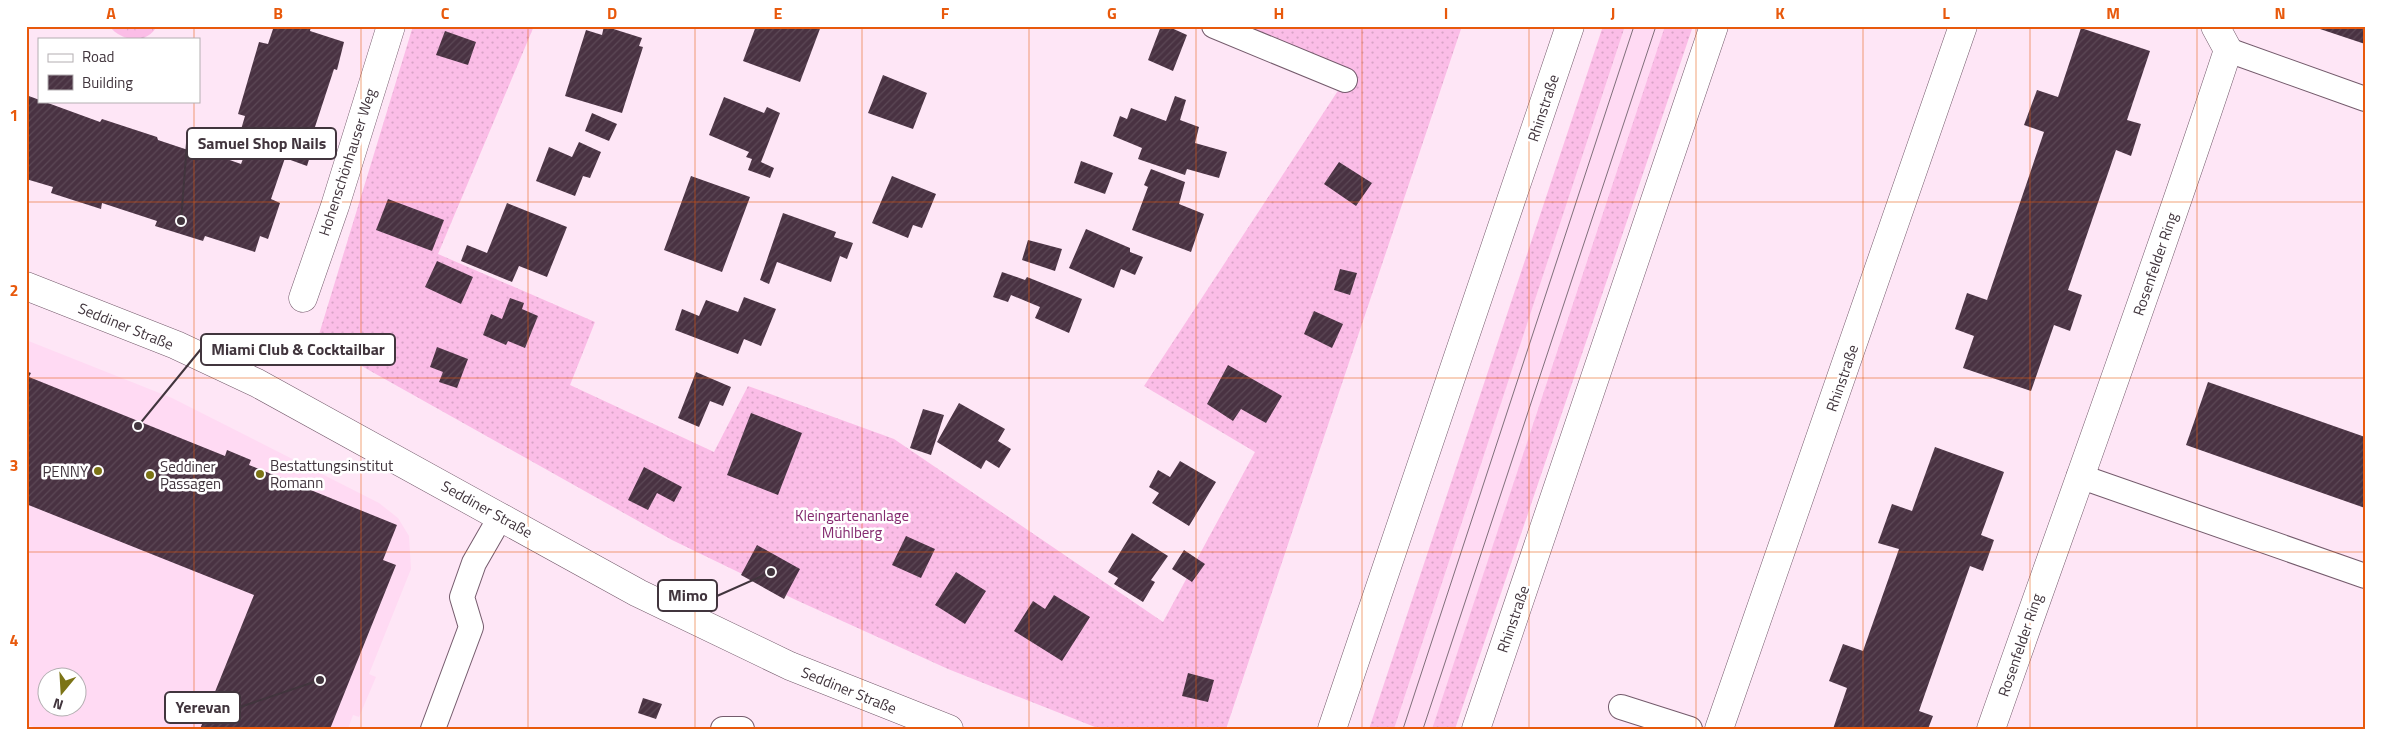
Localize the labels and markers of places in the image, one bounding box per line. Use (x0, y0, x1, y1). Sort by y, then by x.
callout: Samuel Shop Nails (187, 128, 336, 159)
callout: Miami Club & Cocktailbar (201, 334, 395, 365)
place label: Bestattungsinstitut Romann (270, 454, 394, 494)
place label: Seddiner Passagen (160, 455, 221, 495)
place label: PENNY (42, 460, 88, 483)
marker: PENNY (92, 465, 104, 477)
marker: Bestattungsinstitut Romann (254, 468, 266, 480)
marker: Seddiner Passagen (144, 469, 156, 481)
callout: Mimo (658, 580, 717, 611)
callout: Yerevan (165, 692, 240, 723)

